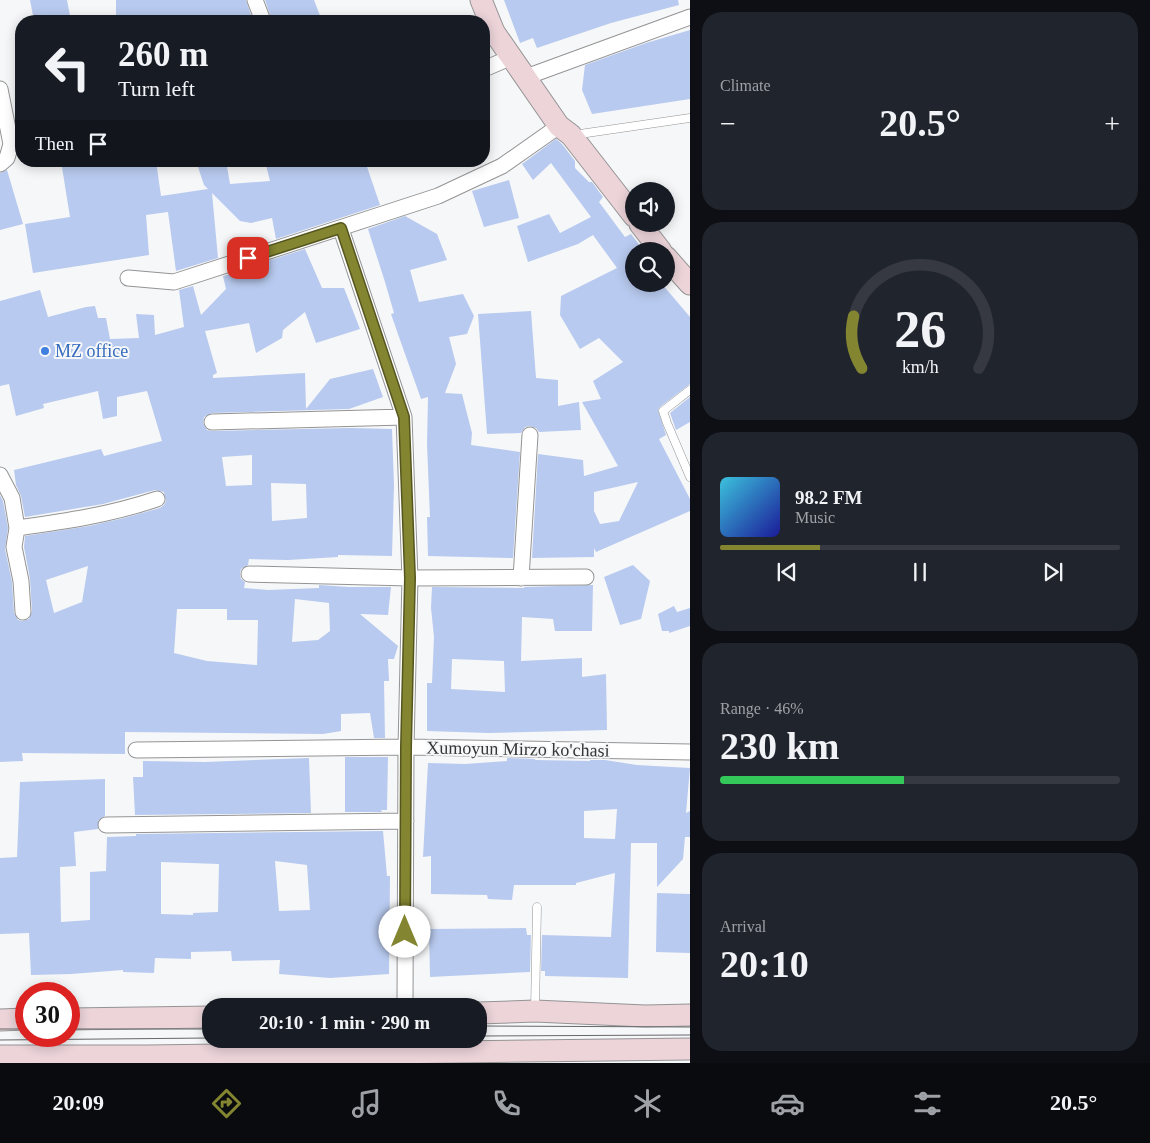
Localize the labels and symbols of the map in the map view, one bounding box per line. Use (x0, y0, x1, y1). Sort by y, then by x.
pin (227, 237, 269, 279)
place label: MZ office (55, 341, 128, 361)
marker: MZ office (39, 345, 51, 357)
street label: Xumoyun Mirzo ko'chasi (426, 737, 610, 761)
position arrow (378, 905, 430, 957)
speed limit sign: 30 (15, 982, 80, 1047)

